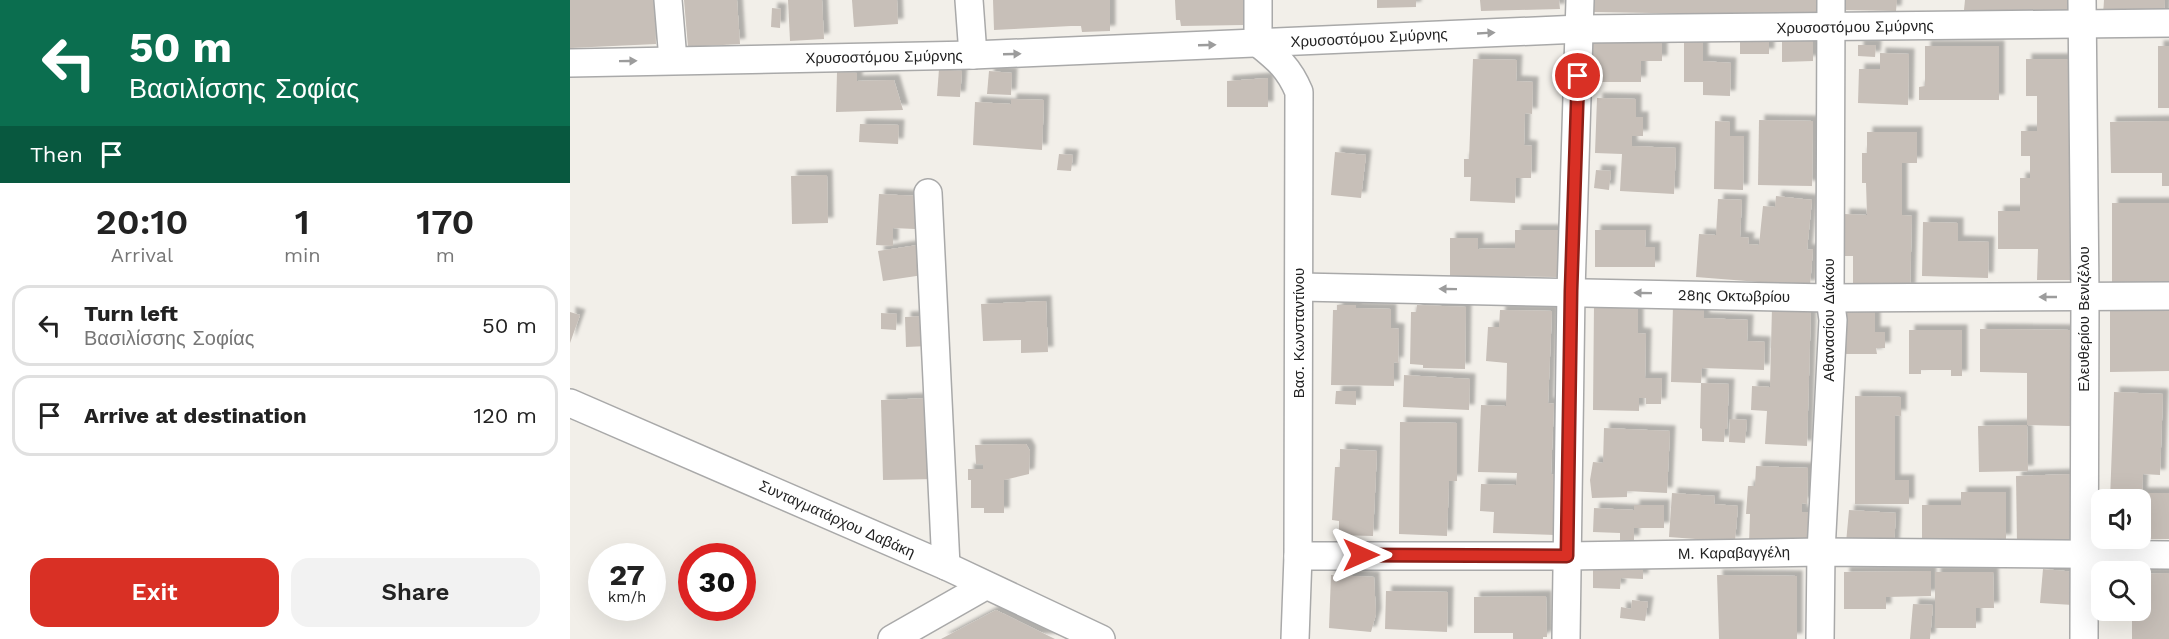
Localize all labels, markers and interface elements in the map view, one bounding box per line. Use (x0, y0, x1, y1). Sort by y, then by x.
street label: Χρυσοστόμου Σμύρνης (1776, 17, 1934, 37)
text: 50 m (129, 23, 232, 72)
icon: left (30, 24, 108, 102)
street label: Χρυσοστόμου Σμύρνης (1290, 25, 1448, 51)
one-way arrow (1476, 28, 1495, 37)
one-way arrow (1198, 41, 1217, 50)
street label: Χρυσοστόμου Σμύρνης (805, 47, 963, 67)
one-way arrow (1003, 49, 1022, 58)
pin (1552, 50, 1603, 101)
one-way arrow (619, 57, 638, 66)
icon: arrive (1561, 59, 1594, 92)
text: Βασιλίσσης Σοφίας (129, 73, 359, 105)
icon: arrive (95, 138, 128, 171)
text: Then (30, 142, 83, 167)
text: 20:10 (96, 201, 188, 243)
text: 1 (295, 201, 310, 243)
text: 170 (416, 201, 474, 243)
text: Arrival (111, 243, 173, 267)
text: min (284, 243, 321, 267)
text: m (436, 243, 455, 267)
street label: Ελευθερίου Βενιζέλου (2075, 246, 2093, 392)
street label: Αθανασίου Διάκου (1820, 258, 1838, 382)
street label: Βασ. Κωνσταντίνου (1290, 268, 1308, 398)
one-way arrow (1438, 285, 1457, 294)
street label: 28ης Οκτωβρίου (1678, 286, 1790, 306)
one-way arrow (1633, 289, 1652, 298)
one-way arrow (2038, 292, 2057, 302)
text: Turn left (84, 301, 178, 326)
icon: left (33, 309, 66, 342)
text: 50 m (482, 313, 537, 338)
text: Βασιλίσσης Σοφίας (84, 326, 255, 350)
icon: arrive (33, 399, 66, 432)
text: Arrive at destination (84, 403, 307, 428)
text: 120 m (473, 403, 537, 428)
street label: Συνταγματάρχου Δαβάκη (756, 476, 918, 562)
map controls (2091, 489, 2151, 621)
button: sound (2091, 489, 2151, 549)
position arrow (1329, 523, 1393, 587)
speed limit sign: 30 (678, 543, 756, 621)
street label: Μ. Καραβαγγέλη (1678, 543, 1790, 563)
text: 27 (609, 557, 645, 592)
button: Exit (30, 558, 279, 627)
button: Share (291, 558, 540, 627)
button: search (2091, 561, 2151, 621)
text: km/h (608, 588, 646, 606)

